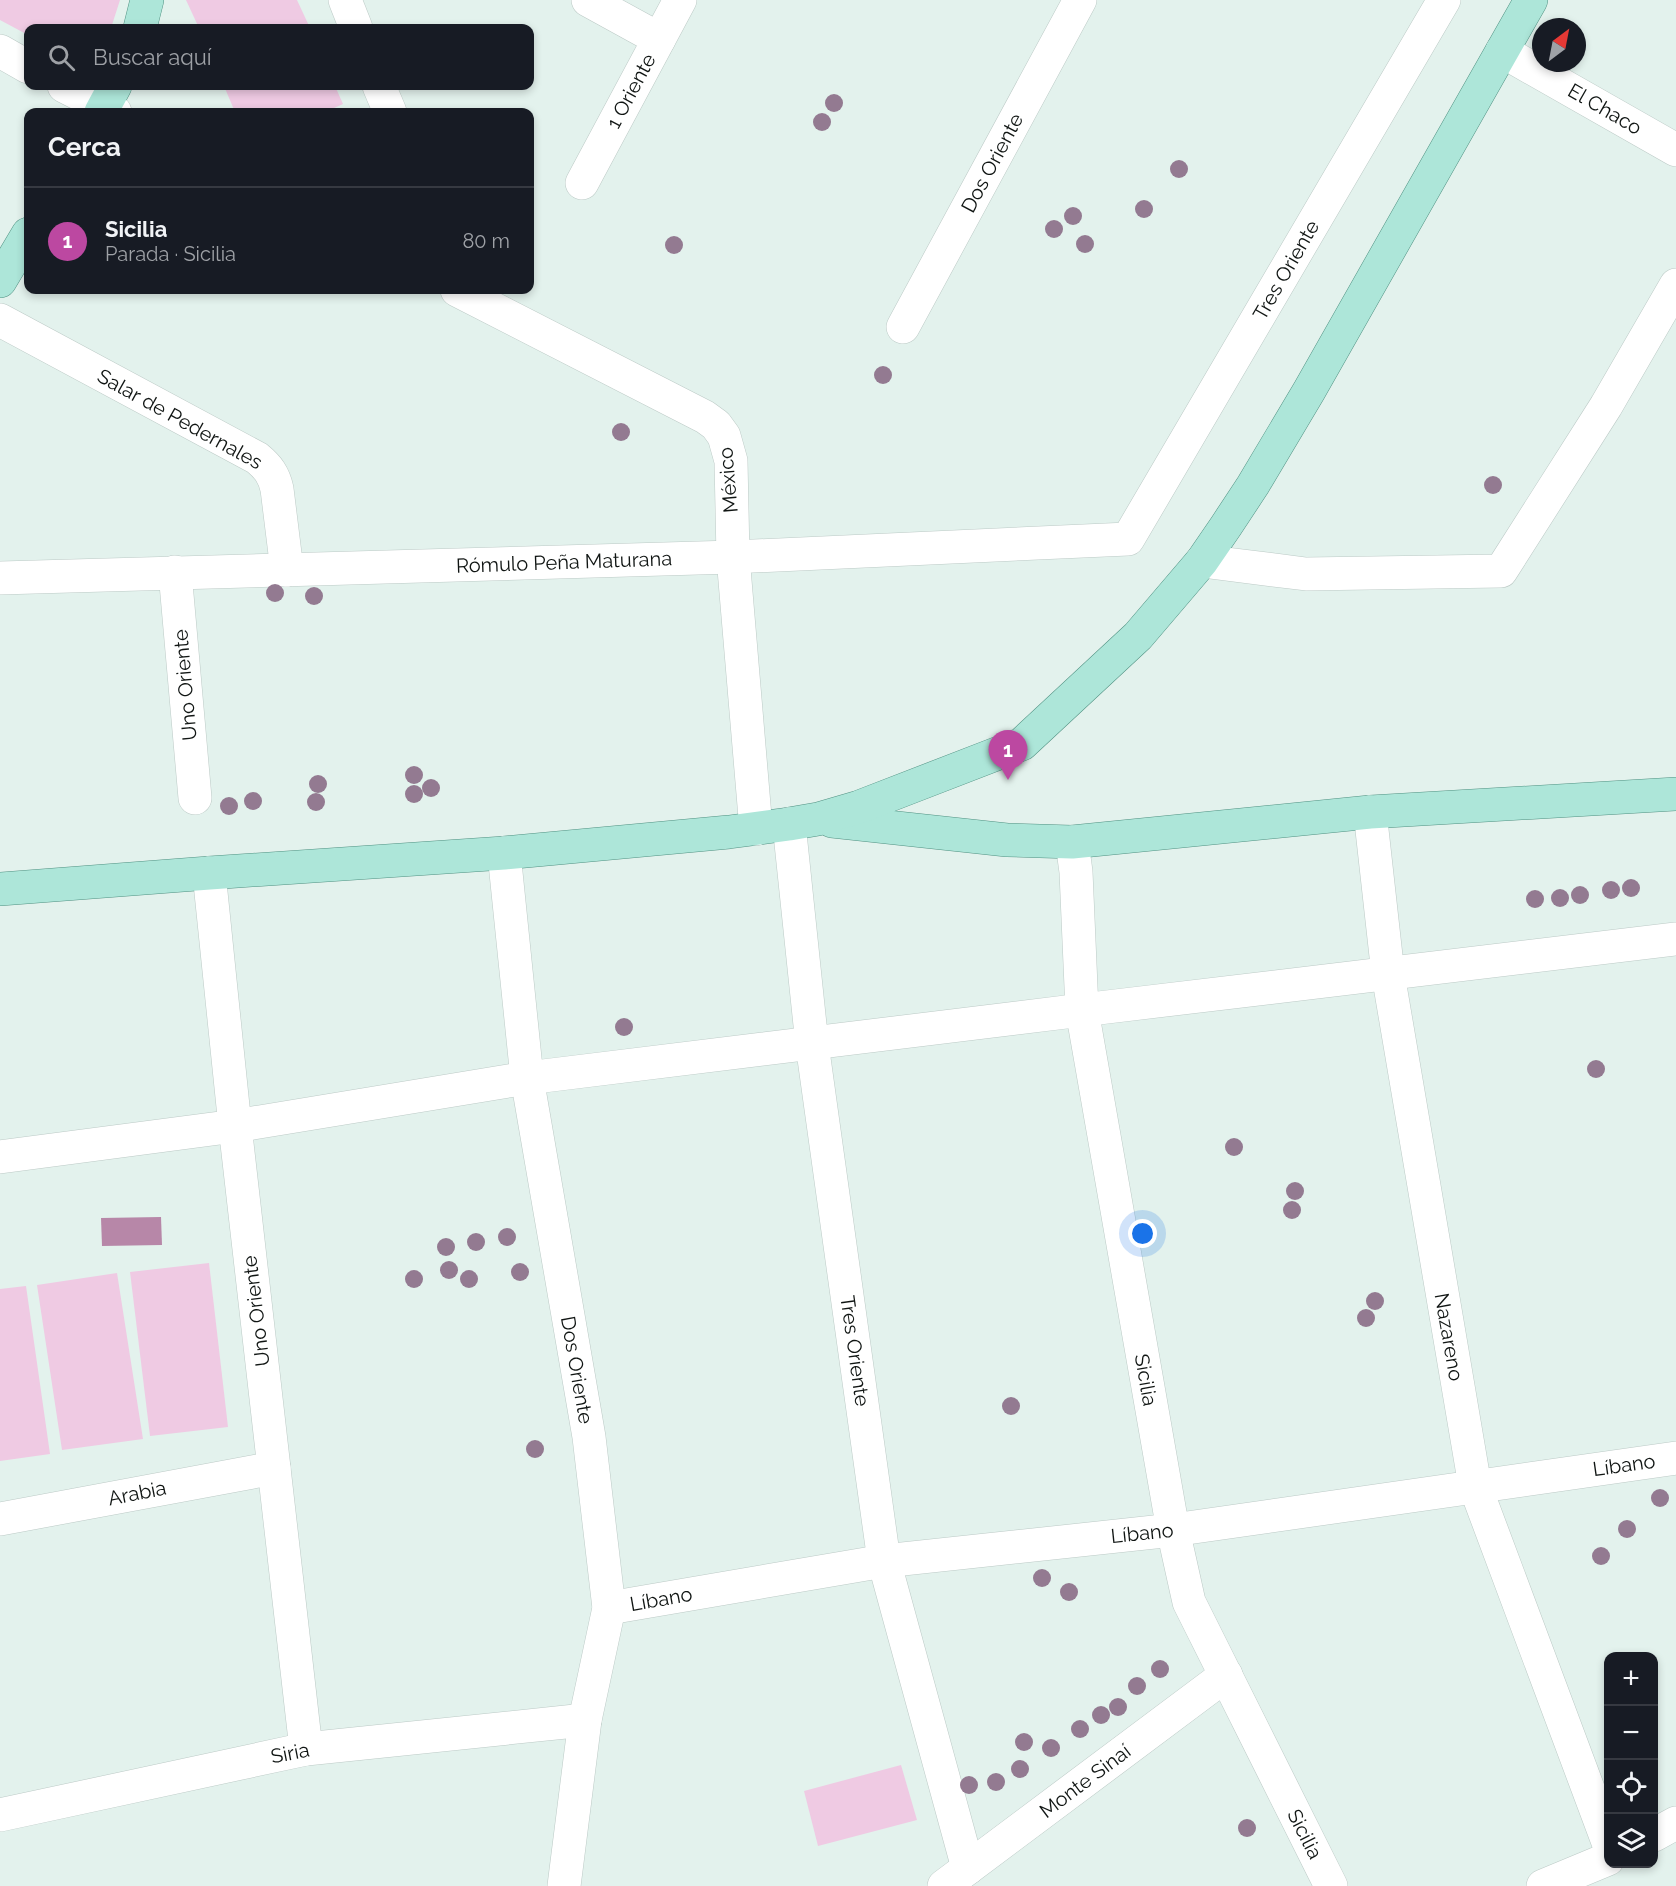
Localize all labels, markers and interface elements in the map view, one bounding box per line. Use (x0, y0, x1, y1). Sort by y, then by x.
north arrow (1532, 18, 1586, 72)
search box (24, 24, 534, 90)
icon: search (45, 41, 78, 74)
text: Buscar aquí (93, 44, 212, 70)
street label: 1 Oriente (601, 49, 661, 133)
street label: El Chaco (1564, 78, 1646, 140)
street label: Dos Oriente (956, 109, 1028, 217)
text: Cerca (48, 132, 121, 162)
street label: Tres Oriente (1248, 215, 1324, 324)
text: Sicilia (105, 216, 167, 242)
text: 1 (63, 229, 72, 253)
text: 80 m (462, 229, 510, 253)
text: Parada · Sicilia (105, 242, 236, 266)
street label: Salar de Pedernales (93, 364, 267, 474)
street label: México (713, 446, 743, 514)
street label: Rómulo Peña Maturana (456, 546, 672, 578)
street label: Uno Oriente (168, 628, 202, 742)
pin: 1 (988, 730, 1028, 780)
your location (1128, 1219, 1157, 1248)
street label: Uno Oriente (237, 1254, 275, 1368)
street label: Nazareno (1429, 1291, 1469, 1383)
street label: Tres Oriente (835, 1294, 875, 1408)
street label: Dos Oriente (556, 1314, 598, 1426)
street label: Sicilia (1130, 1352, 1162, 1408)
street label: Líbano (1591, 1449, 1657, 1481)
street label: Arabia (106, 1476, 168, 1510)
street label: Líbano (1110, 1518, 1175, 1548)
street label: Líbano (628, 1582, 694, 1616)
map controls (1604, 1652, 1658, 1868)
button: + (1604, 1652, 1658, 1706)
button: − (1604, 1706, 1658, 1760)
street label: Siria (269, 1738, 311, 1768)
street label: Monte Sinaí (1035, 1739, 1136, 1823)
button: locate (1604, 1760, 1658, 1814)
street label: Sicilia (1282, 1805, 1328, 1863)
button: layers (1604, 1814, 1658, 1868)

